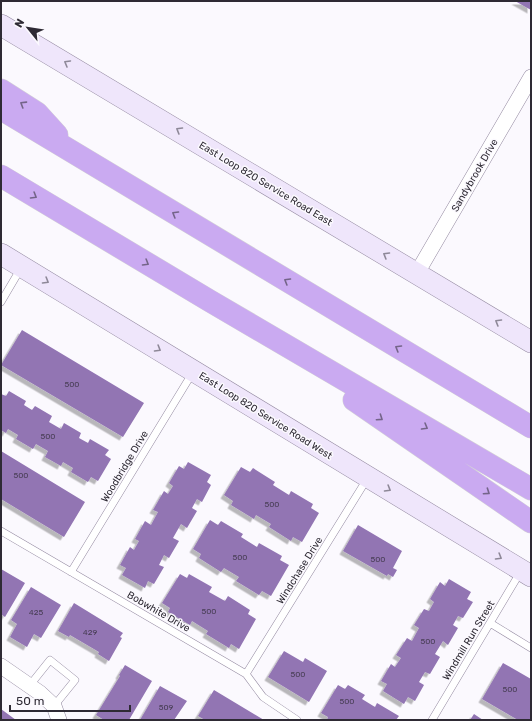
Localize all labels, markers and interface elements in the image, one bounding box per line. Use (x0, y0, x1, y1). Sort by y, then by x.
north arrow (8, 8, 48, 48)
text: N (12, 17, 27, 30)
one-way arrow (64, 61, 71, 68)
one-way arrow (21, 102, 28, 109)
one-way arrow (176, 127, 183, 135)
street label: Sandybrook Drive (449, 137, 501, 214)
street label: East Loop 820 Service Road East (197, 139, 334, 229)
one-way arrow (30, 192, 37, 199)
one-way arrow (172, 211, 179, 219)
one-way arrow (383, 252, 390, 259)
one-way arrow (142, 259, 149, 266)
one-way arrow (42, 277, 49, 284)
one-way arrow (284, 278, 291, 286)
one-way arrow (495, 319, 502, 326)
one-way arrow (154, 344, 161, 351)
one-way arrow (395, 346, 402, 353)
street label: East Loop 820 Service Road West (197, 370, 334, 462)
house number: 500 (65, 380, 79, 389)
one-way arrow (376, 414, 383, 421)
one-way arrow (421, 422, 428, 429)
street label: Woodbridge Drive (99, 428, 151, 505)
house number: 500 (41, 432, 55, 441)
house number: 500 (14, 471, 28, 480)
one-way arrow (384, 485, 391, 492)
one-way arrow (483, 487, 490, 494)
house number: 500 (265, 500, 279, 509)
street label: Windchase Drive (274, 534, 325, 606)
one-way arrow (495, 552, 502, 559)
house number: 500 (233, 553, 247, 562)
house number: 500 (371, 555, 385, 564)
street label: Bobwhite Drive (125, 589, 192, 635)
street label: Windmill Run Street (440, 598, 497, 683)
house number: 500 (202, 607, 216, 616)
house number: 425 (29, 608, 43, 617)
house number: 429 (83, 628, 97, 637)
house number: 500 (421, 637, 435, 646)
house number: 500 (291, 670, 305, 679)
house number: 500 (503, 685, 517, 694)
scale bar (10, 687, 130, 713)
text: 50 m (16, 694, 44, 708)
house number: 500 (340, 697, 354, 706)
house number: 509 (159, 703, 174, 712)

